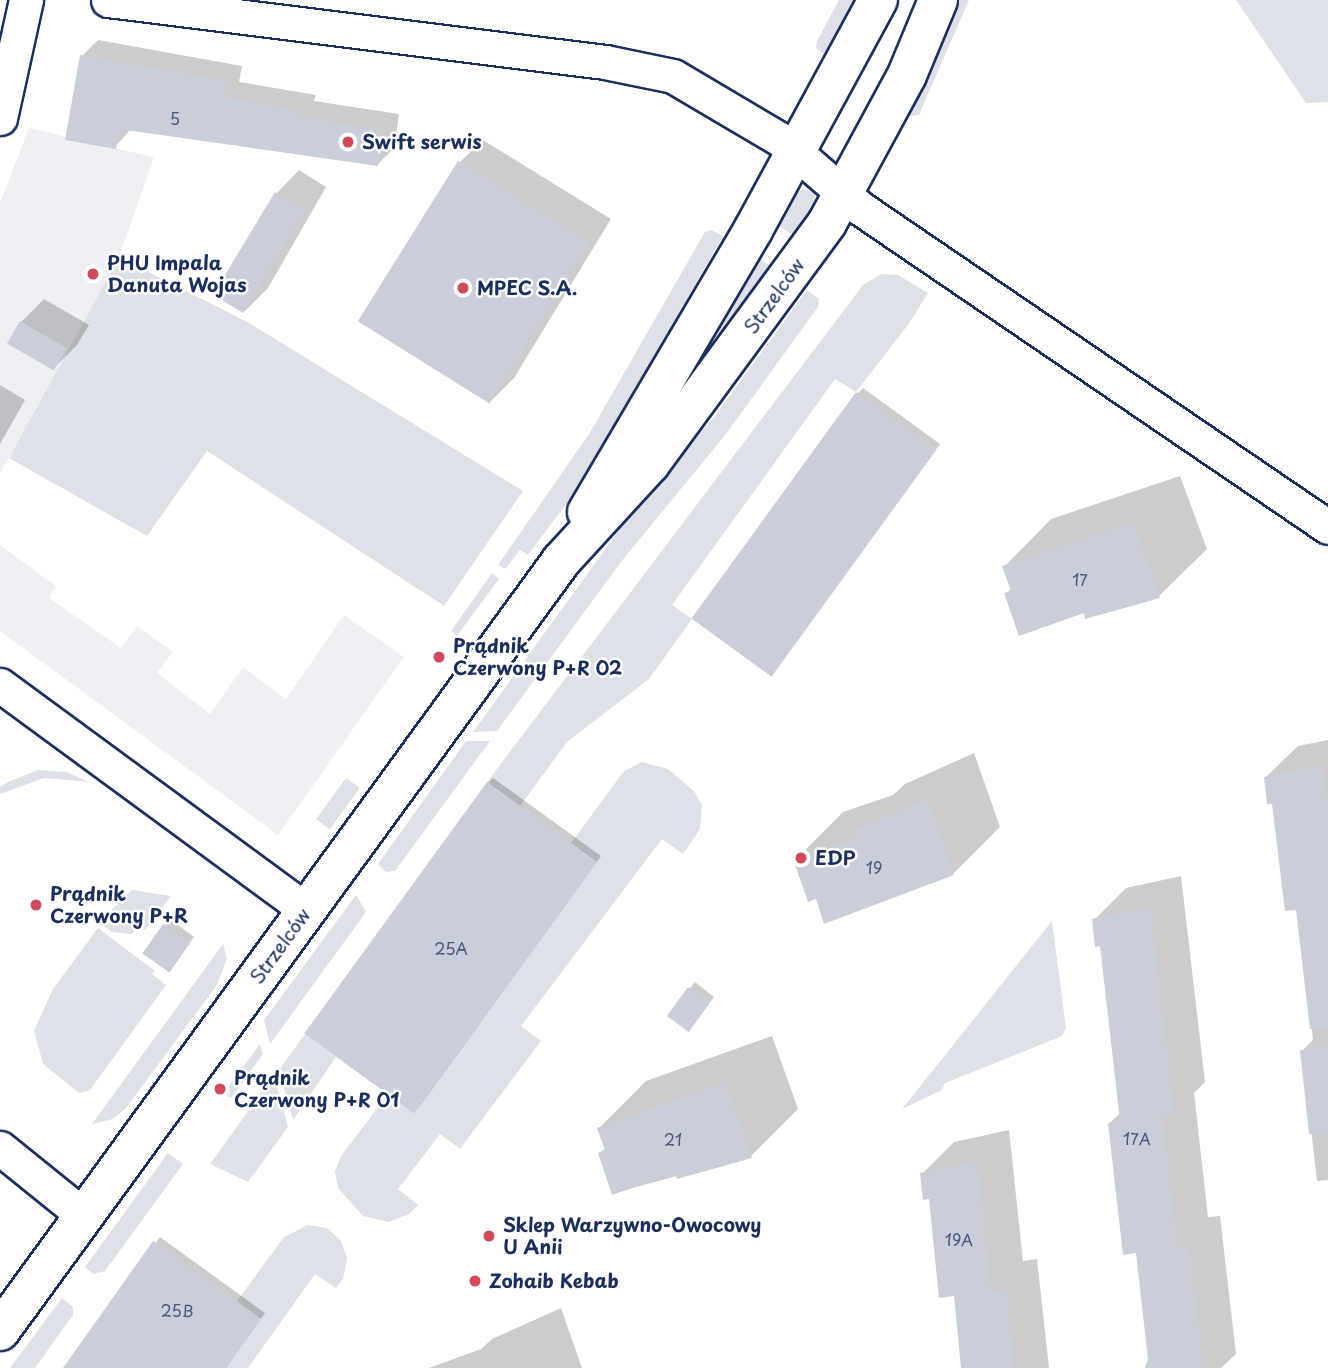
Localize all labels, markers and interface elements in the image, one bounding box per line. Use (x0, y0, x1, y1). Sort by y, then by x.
house number: 5 (170, 108, 180, 128)
place label: Swift serwis (362, 131, 482, 153)
marker: Swift serwis (340, 134, 356, 150)
place label: PHU Impala Danuta Wojas (107, 252, 246, 296)
street label: Strzelców (739, 254, 809, 338)
marker: PHU Impala Danuta Wojas (85, 266, 101, 282)
place label: MPEC S.A. (477, 277, 577, 299)
marker: MPEC S.A. (455, 280, 471, 296)
house number: 17 (1072, 569, 1088, 589)
place label: Prądnik Czerwony P+R 02 (453, 635, 623, 679)
marker: Prądnik Czerwony P+R 02 (431, 649, 447, 665)
place label: EDP (815, 847, 856, 869)
marker: EDP (793, 850, 809, 866)
house number: 19 (866, 857, 882, 877)
place label: Prądnik Czerwony P+R (50, 883, 187, 927)
marker: Prądnik Czerwony P+R (28, 897, 44, 913)
street label: Strzelców (245, 904, 315, 988)
house number: 25A (434, 938, 468, 958)
place label: Prądnik Czerwony P+R 01 (234, 1067, 401, 1111)
marker: Prądnik Czerwony P+R 01 (212, 1081, 228, 1097)
house number: 17A (1123, 1128, 1151, 1148)
house number: 21 (664, 1129, 682, 1149)
place label: Sklep Warzywno-Owocowy U Anii (503, 1214, 764, 1258)
marker: Sklep Warzywno-Owocowy U Anii (481, 1228, 497, 1244)
house number: 19A (945, 1229, 973, 1249)
place label: Zohaib Kebab (489, 1270, 619, 1292)
marker: Zohaib Kebab (467, 1273, 483, 1289)
house number: 25B (160, 1300, 194, 1320)

